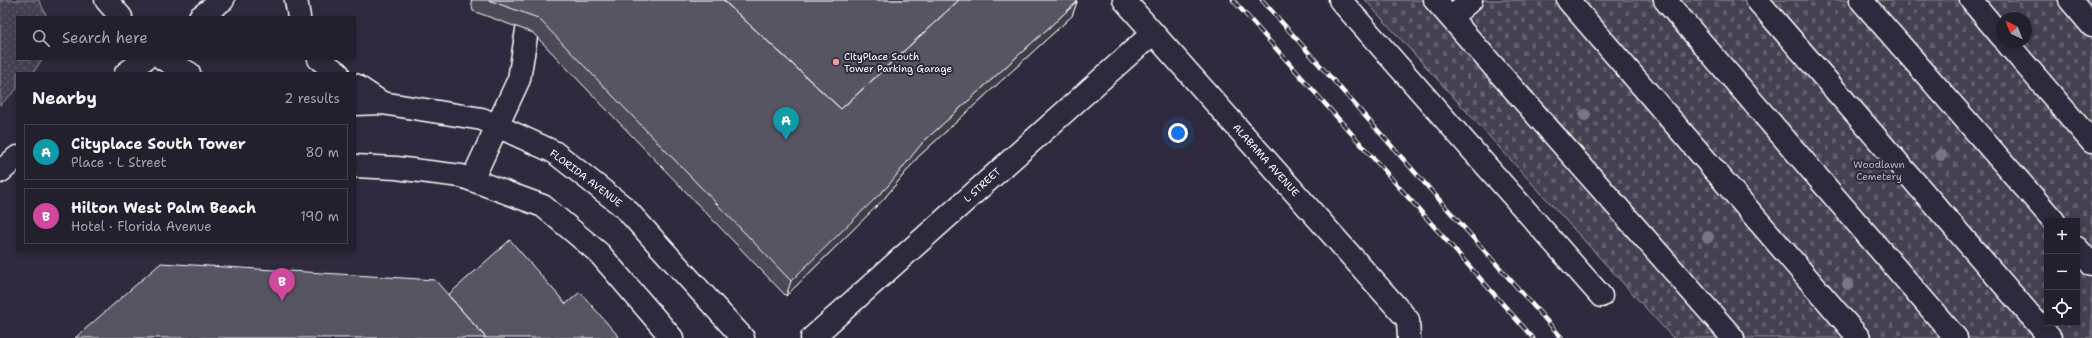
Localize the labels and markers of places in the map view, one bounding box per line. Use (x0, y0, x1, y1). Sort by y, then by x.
place label: CityPlace South Tower Parking Garage (844, 50, 952, 75)
marker: CityPlace South Tower Parking Garage (831, 57, 841, 67)
pin: A (773, 107, 799, 140)
pin: B (269, 268, 295, 301)

